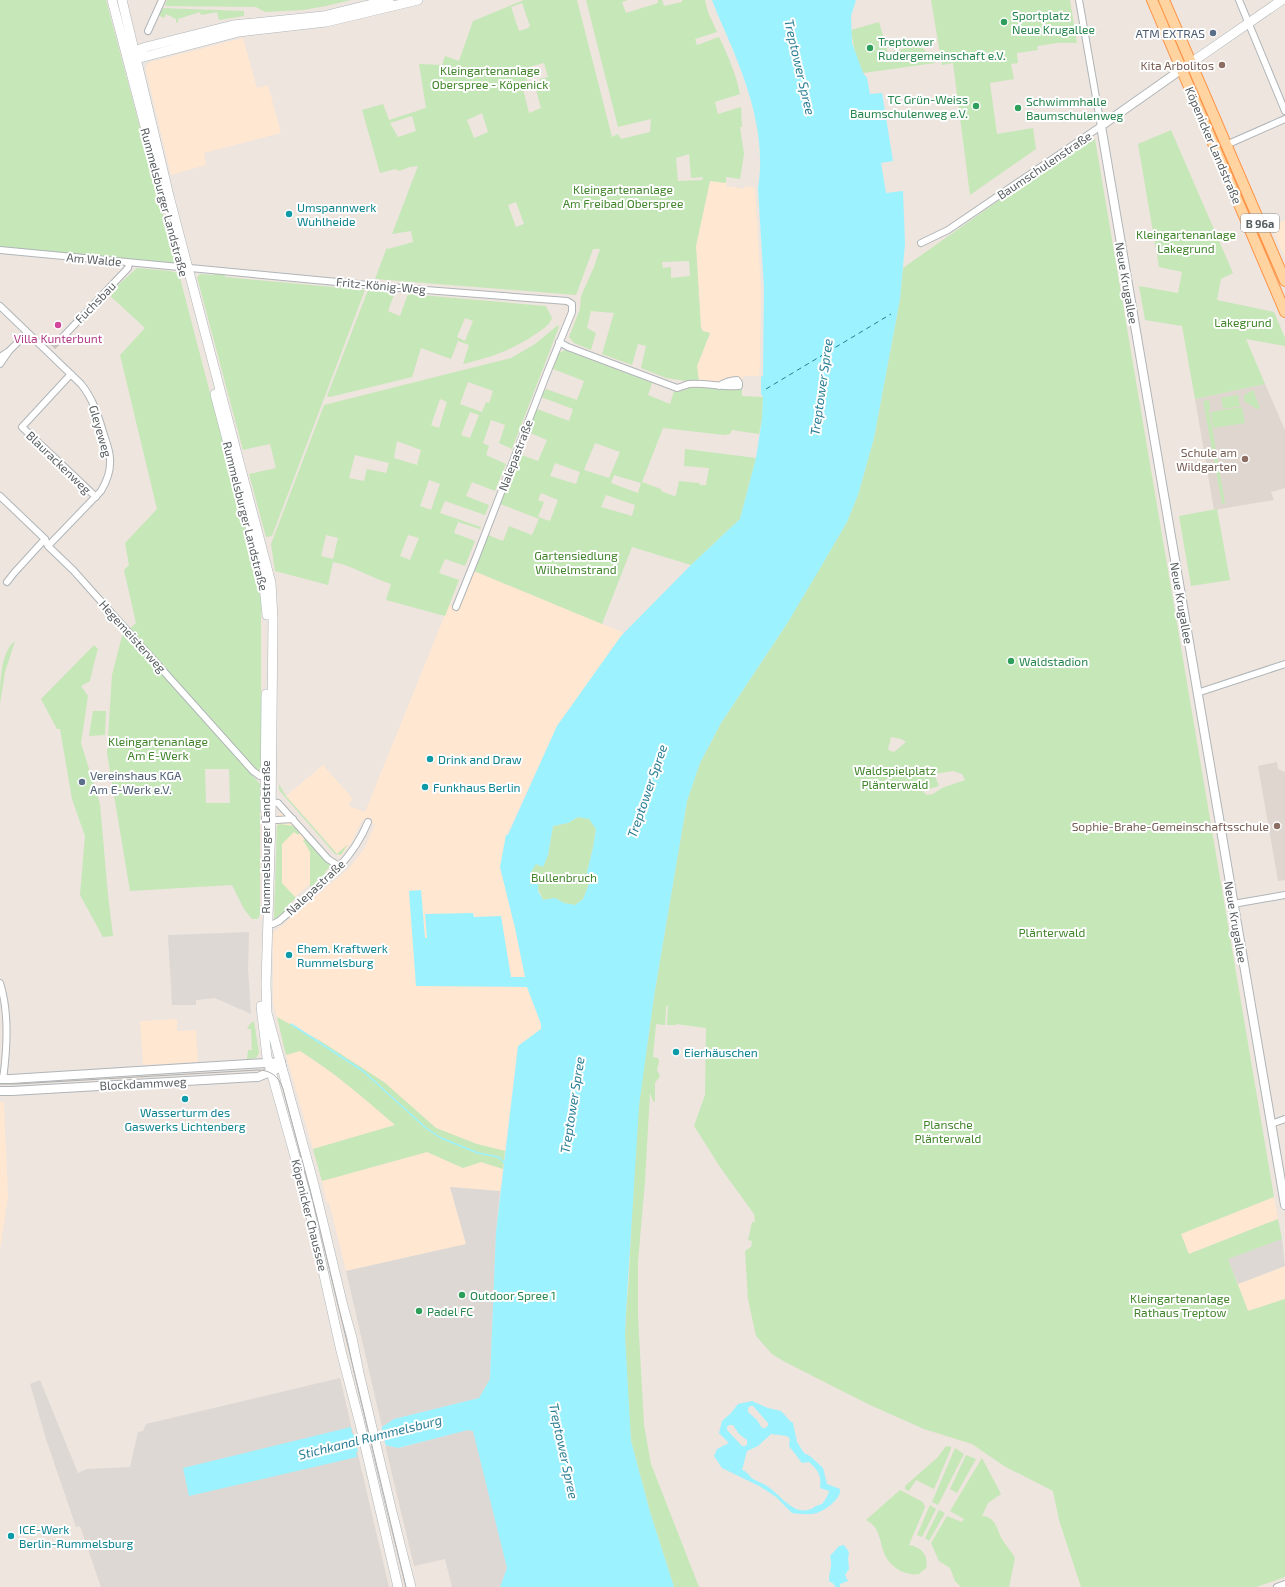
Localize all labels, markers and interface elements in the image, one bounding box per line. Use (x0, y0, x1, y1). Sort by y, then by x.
place label: Sportplatz Neue Krugallee (1012, 8, 1095, 36)
marker: Sportplatz Neue Krugallee (999, 17, 1009, 27)
water label: Treptower Spree (781, 18, 819, 116)
place label: ATM EXTRAS (1135, 26, 1205, 40)
marker: ATM EXTRAS (1208, 28, 1218, 38)
place label: Treptower Rudergemeinschaft e.V. (878, 34, 1006, 62)
marker: Treptower Rudergemeinschaft e.V. (865, 43, 875, 53)
place label: Kita Arbolitos (1140, 58, 1214, 72)
marker: Kita Arbolitos (1217, 60, 1227, 70)
park label: Kleingartenanlage Oberspree - Köpenick (432, 63, 548, 91)
street label: Köpenicker Landstraße (1183, 84, 1245, 206)
place label: TC Grün-Weiss Baumschulenweg e.V. (850, 92, 968, 120)
place label: Schwimmhalle Baumschulenweg (1026, 94, 1123, 122)
marker: TC Grün-Weiss Baumschulenweg e.V. (971, 101, 981, 111)
marker: Schwimmhalle Baumschulenweg (1013, 103, 1023, 113)
street label: Rummelsburger Landstraße (138, 126, 192, 278)
street label: Baumschulenstraße (994, 128, 1094, 202)
park label: Kleingartenanlage Am Freibad Oberspree (563, 182, 683, 210)
place label: Umspannwerk Wuhlheide (297, 200, 376, 228)
marker: Umspannwerk Wuhlheide (284, 209, 294, 219)
road number: B 96a (1241, 214, 1279, 232)
park label: Kleingartenanlage Lakegrund (1136, 227, 1236, 255)
street label: Neue Krugallee (1113, 241, 1141, 325)
street label: Am Walde (66, 250, 122, 268)
street label: Fritz-König-Weg (336, 274, 427, 296)
street label: Fuchsbau (72, 278, 118, 326)
park label: Lakegrund (1214, 315, 1272, 329)
marker: Villa Kunterbunt (53, 320, 63, 330)
place label: Villa Kunterbunt (14, 331, 103, 345)
water label: Treptower Spree (806, 337, 836, 437)
street label: Gleyeweg (87, 403, 115, 459)
street label: Nalepastraße (495, 417, 535, 493)
street label: Blaurackenweg (24, 428, 94, 496)
street label: Rummelsburger Landstraße (221, 440, 271, 592)
place label: Schule am Wildgarten (1176, 445, 1237, 473)
marker: Schule am Wildgarten (1240, 454, 1250, 464)
park label: Gartensiedlung Wilhelmstrand (534, 548, 618, 576)
street label: Neue Krugallee (1168, 561, 1196, 645)
street label: Hegemeisterweg (97, 597, 169, 675)
place label: Waldstadion (1019, 654, 1088, 668)
marker: Waldstadion (1006, 656, 1016, 666)
park label: Kleingartenanlage Am E-Werk (108, 734, 208, 762)
water label: Treptower Spree (624, 742, 670, 840)
place label: Drink and Draw (438, 752, 522, 766)
marker: Drink and Draw (425, 754, 435, 764)
street label: Rummelsburger Landstraße (258, 760, 272, 914)
park label: Waldspielplatz Plänterwald (854, 763, 936, 791)
place label: Vereinshaus KGA Am E-Werk e.V. (90, 768, 182, 796)
marker: Vereinshaus KGA Am E-Werk e.V. (77, 777, 87, 787)
place label: Funkhaus Berlin (433, 780, 521, 794)
marker: Funkhaus Berlin (420, 782, 430, 792)
place label: Sophie-Brahe-Gemeinschaftsschule (1072, 819, 1269, 833)
marker: Sophie-Brahe-Gemeinschaftsschule (1272, 821, 1282, 831)
street label: Nalepastraße (283, 856, 347, 918)
park label: Bullenbruch (531, 870, 597, 884)
street label: Neue Krugallee (1222, 880, 1250, 964)
park label: Plänterwald (1019, 925, 1085, 939)
place label: Ehem. Kraftwerk Rummelsburg (297, 941, 388, 969)
marker: Ehem. Kraftwerk Rummelsburg (284, 950, 294, 960)
place label: Eierhäuschen (684, 1045, 758, 1059)
marker: Eierhäuschen (671, 1047, 681, 1057)
water label: Treptower Spree (556, 1055, 588, 1155)
street label: Blockdammweg (99, 1074, 187, 1092)
marker: Wasserturm des Gaswerks Lichtenberg (180, 1094, 190, 1104)
place label: Wasserturm des Gaswerks Lichtenberg (125, 1105, 246, 1133)
park label: Plansche Plänterwald (915, 1117, 981, 1145)
street label: Köpenicker Chaussee (289, 1158, 331, 1272)
place label: Outdoor Spree 1 (470, 1288, 556, 1302)
marker: Outdoor Spree 1 (457, 1290, 467, 1300)
park label: Kleingartenanlage Rathaus Treptow (1130, 1291, 1230, 1319)
place label: Padel FC (427, 1304, 473, 1318)
marker: Padel FC (414, 1306, 424, 1316)
water label: Treptower Spree (546, 1402, 582, 1501)
water label: Stichkanal Rummelsburg (297, 1411, 443, 1463)
place label: ICE-Werk Berlin-Rummelsburg (19, 1522, 133, 1550)
marker: ICE-Werk Berlin-Rummelsburg (6, 1531, 16, 1541)

